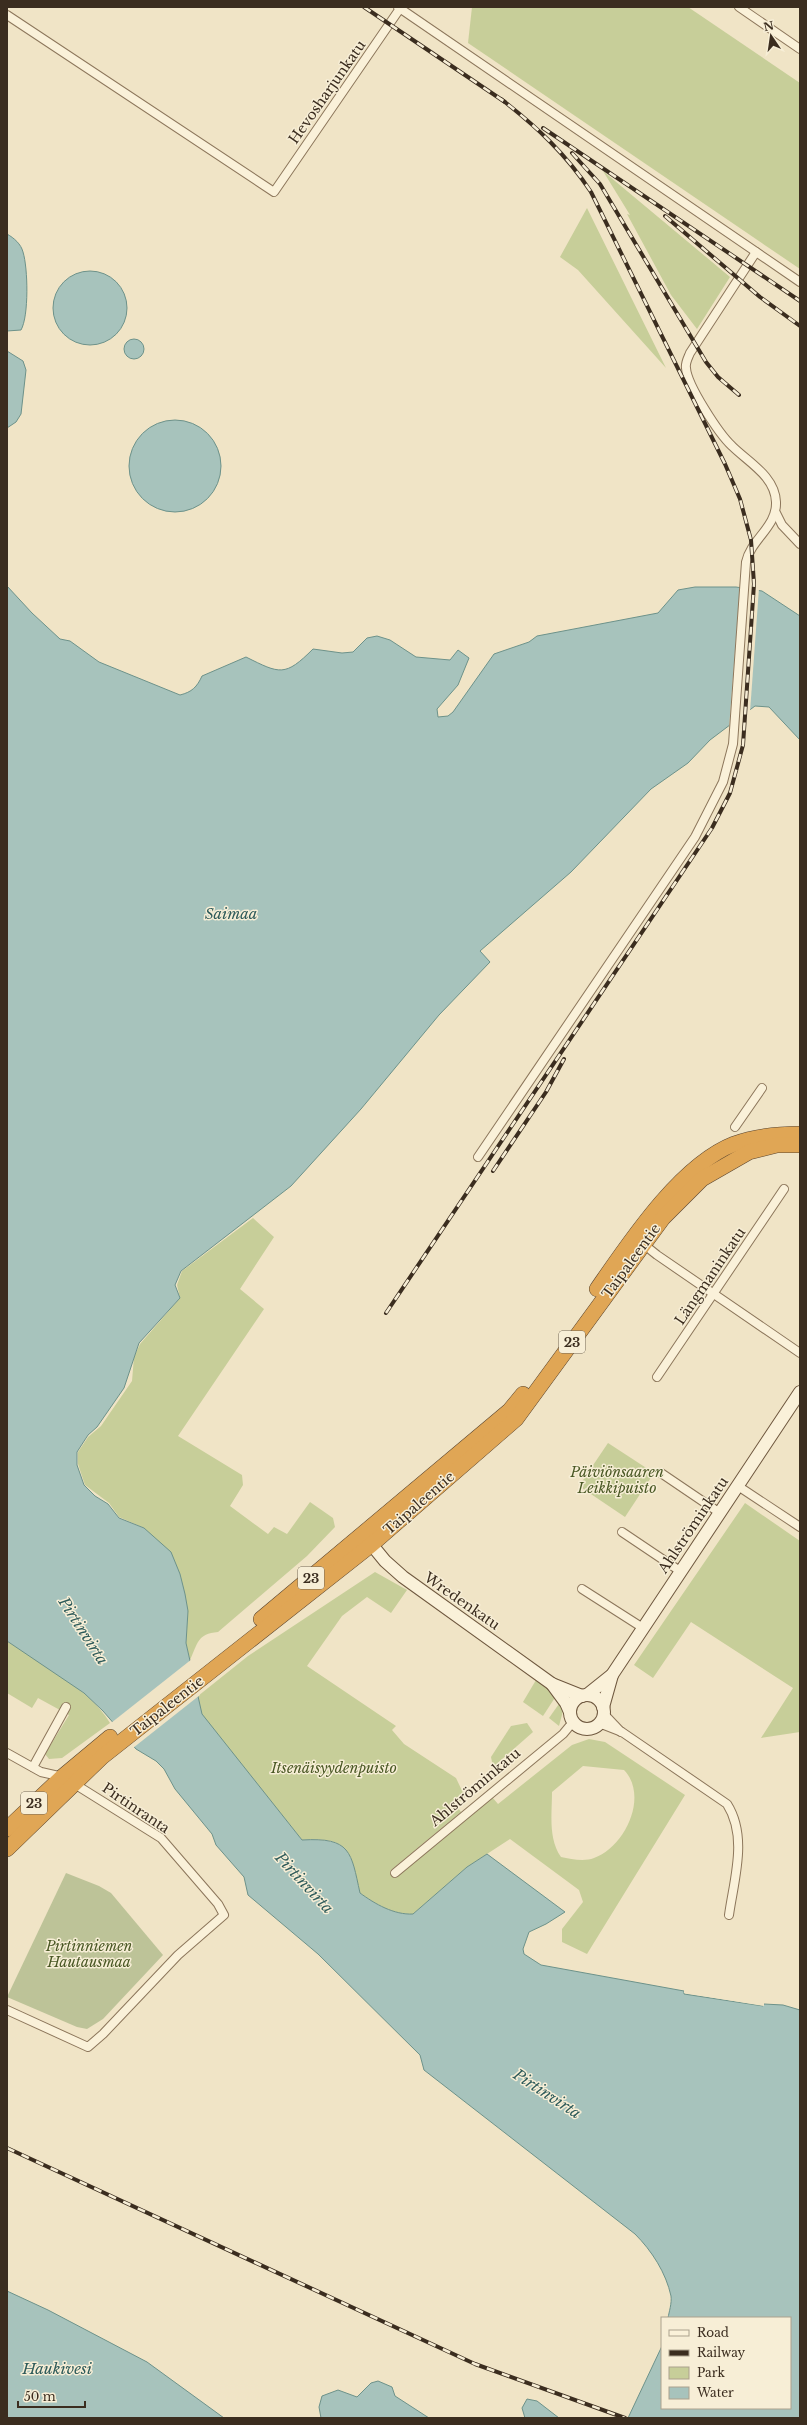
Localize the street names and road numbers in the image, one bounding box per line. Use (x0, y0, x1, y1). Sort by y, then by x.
street label: Hevosharjunkatu (284, 36, 370, 147)
street label: Taipaleentie (598, 1220, 664, 1302)
street label: Längmaninkatu (671, 1223, 750, 1328)
road number: 23 (559, 1331, 585, 1353)
street label: Taipaleentie (380, 1467, 458, 1539)
street label: Ahlströminkatu (653, 1473, 732, 1578)
road number: 23 (298, 1567, 324, 1589)
street label: Wredenkatu (420, 1568, 504, 1634)
street label: Taipaleentie (127, 1672, 207, 1740)
street label: Ahlströminkatu (425, 1743, 524, 1831)
street label: Pirtinranta (99, 1779, 174, 1837)
road number: 23 (21, 1792, 47, 1814)

